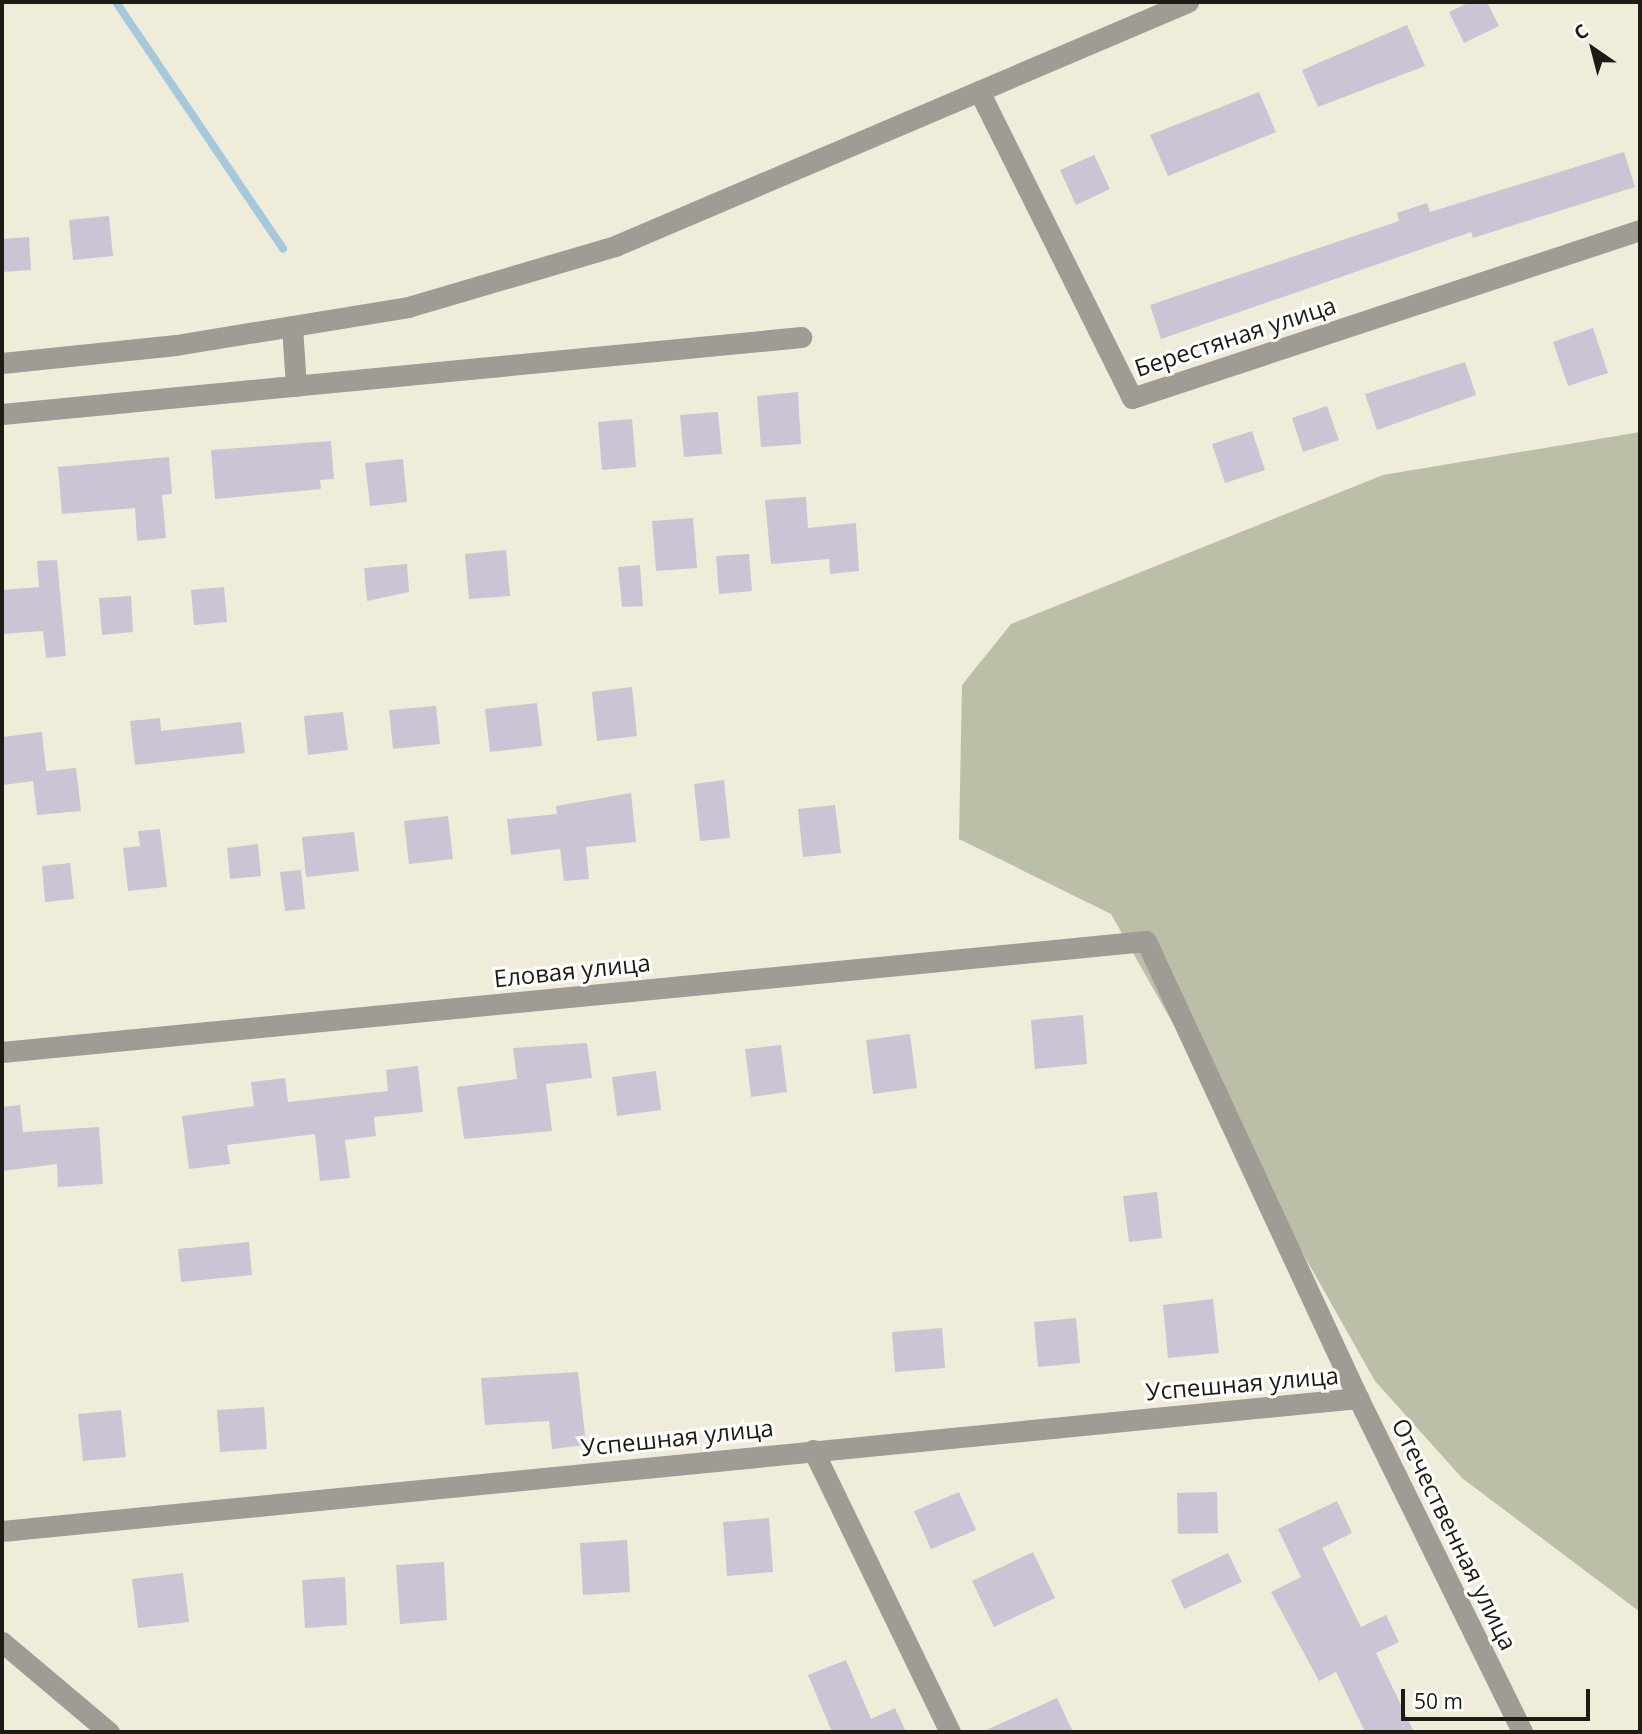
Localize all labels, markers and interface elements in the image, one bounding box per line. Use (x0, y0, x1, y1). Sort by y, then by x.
north arrow (1558, 14, 1628, 84)
text: С (1569, 18, 1593, 46)
street label: Берестяная улица (1131, 290, 1339, 382)
street label: Еловая улица (492, 947, 652, 993)
street label: Успешная улица (1144, 1360, 1340, 1406)
street label: Успешная улица (579, 1413, 775, 1461)
street label: Отечественная улица (1386, 1413, 1524, 1655)
scale bar (1404, 1674, 1593, 1718)
text: 50 m (1414, 1687, 1463, 1715)

